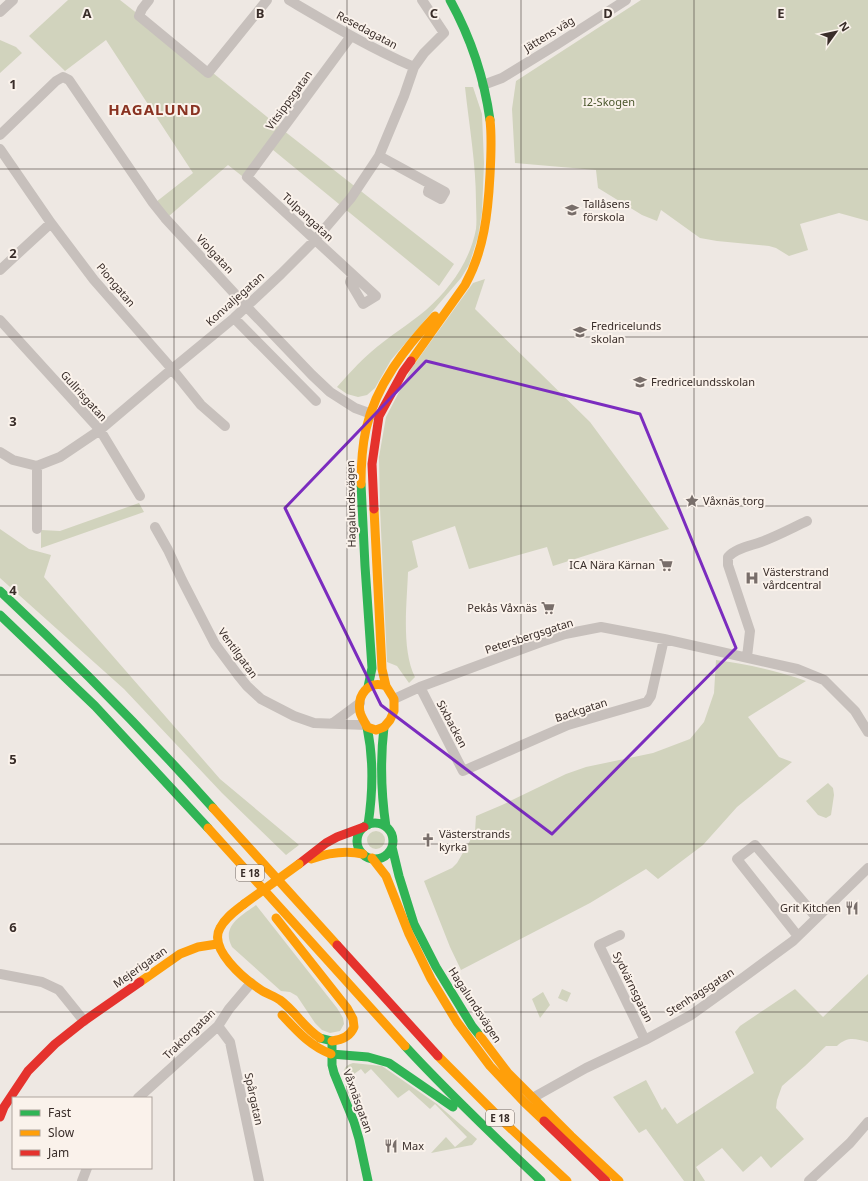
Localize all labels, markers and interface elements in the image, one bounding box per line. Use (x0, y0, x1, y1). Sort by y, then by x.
text: A (83, 4, 92, 22)
text: B (256, 4, 264, 22)
text: C (430, 4, 438, 22)
text: D (603, 4, 613, 22)
text: E (777, 4, 785, 22)
street label: Resedagatan (334, 7, 400, 52)
street label: Jättens väg (520, 12, 577, 56)
north arrow (816, 12, 856, 52)
text: N (836, 18, 854, 34)
street label: Vitsippsgatan (262, 67, 315, 133)
text: 1 (9, 75, 17, 93)
park label: I2-Skogen (583, 94, 635, 109)
district label: HAGALUND (108, 99, 202, 119)
street label: Tulpangatan (280, 189, 337, 244)
place label: Tallåsens förskola (583, 196, 630, 224)
school or university icon: Tallåsens förskola (564, 202, 580, 218)
street label: Violgatan (193, 231, 237, 277)
text: 2 (9, 244, 17, 262)
street label: Piongatan (94, 260, 139, 310)
street label: Konvaljegatan (202, 268, 267, 329)
place label: Fredricelunds skolan (591, 318, 661, 346)
school or university icon: Fredricelunds skolan (572, 324, 588, 340)
street label: Gullrisgatan (58, 367, 111, 424)
school or university icon: Fredricelundsskolan (632, 374, 648, 390)
place label: Fredricelundsskolan (651, 374, 755, 389)
text: 3 (9, 412, 17, 430)
street label: Hagalundsvägen (342, 460, 359, 548)
place icon: Våxnäs torg (684, 493, 700, 509)
place label: Våxnäs torg (703, 493, 764, 508)
place label: ICA Nära Kärnan (569, 557, 655, 572)
supermarket icon: ICA Nära Kärnan (658, 557, 674, 573)
place label: Västerstrand vårdcentral (763, 564, 829, 592)
hospital icon: Västerstrand vårdcentral (744, 570, 760, 586)
text: 4 (9, 581, 17, 599)
place label: Pekås Våxnäs (467, 600, 537, 615)
supermarket icon: Pekås Våxnäs (540, 600, 556, 616)
street label: Petersbergsgatan (483, 614, 575, 657)
street label: Ventilgatan (215, 624, 262, 681)
street label: Backgatan (553, 694, 609, 725)
street label: Sixbacken (434, 697, 471, 750)
text: 5 (9, 750, 17, 768)
place label: Västerstrands kyrka (439, 826, 510, 854)
church icon: Västerstrands kyrka (420, 832, 436, 848)
road number: E 18 (236, 865, 264, 881)
place label: Grit Kitchen (780, 900, 841, 915)
restaurant icon: Grit Kitchen (844, 900, 860, 916)
text: 6 (9, 918, 17, 936)
street label: Mejerigatan (110, 943, 170, 991)
street label: Sydvärnsgatan (610, 949, 657, 1025)
street label: Hagalundsvägen (445, 964, 505, 1045)
street label: Stenhagsgatan (663, 964, 736, 1019)
street label: Traktorgatan (159, 1005, 218, 1062)
street label: Våxnäsgatan (340, 1067, 377, 1135)
street label: Spårgatan (242, 1071, 267, 1127)
legend (12, 1097, 152, 1169)
text: Fast (48, 1104, 72, 1121)
road number: E 18 (486, 1110, 514, 1126)
text: Slow (48, 1124, 75, 1141)
restaurant icon: Max (383, 1138, 399, 1154)
place label: Max (402, 1138, 424, 1153)
text: Jam (47, 1144, 69, 1161)

